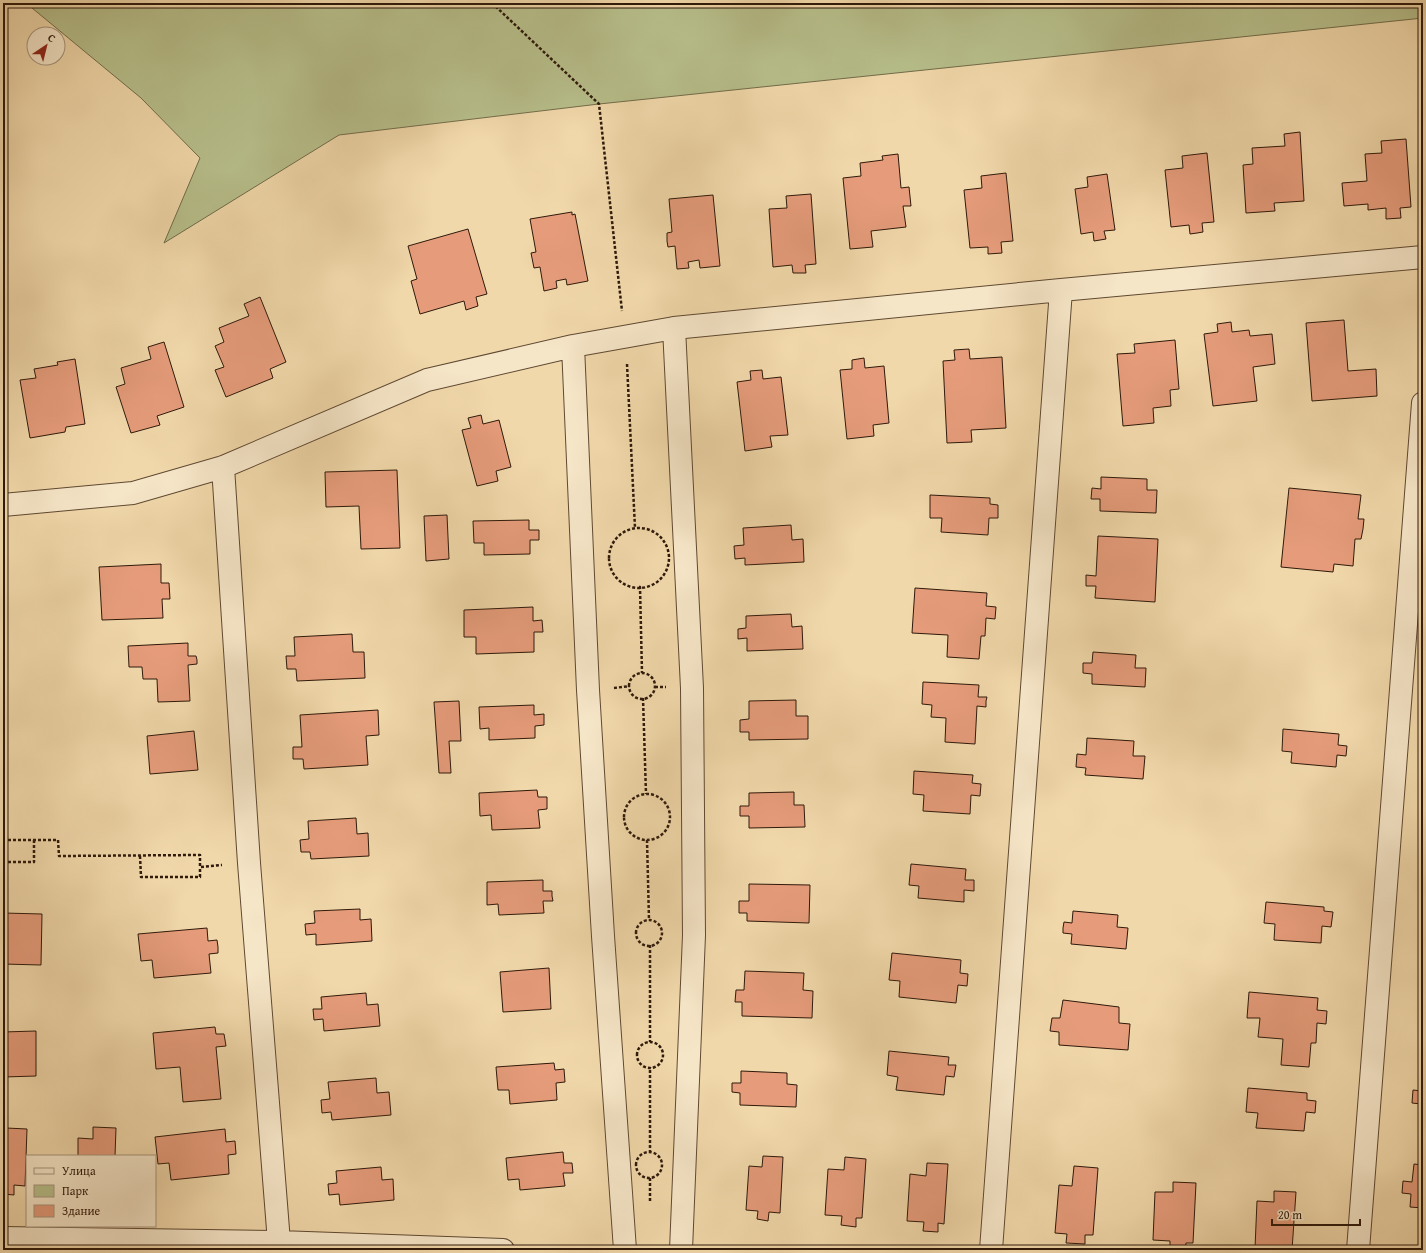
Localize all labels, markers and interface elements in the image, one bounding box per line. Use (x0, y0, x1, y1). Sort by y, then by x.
north arrow (26, 26, 66, 66)
text: С (45, 29, 59, 46)
legend (26, 1155, 156, 1227)
text: Улица (62, 1162, 96, 1179)
text: Парк (62, 1182, 89, 1199)
scale bar (1272, 1201, 1360, 1227)
text: Здание (62, 1202, 101, 1219)
text: 20 m (1278, 1206, 1302, 1223)

